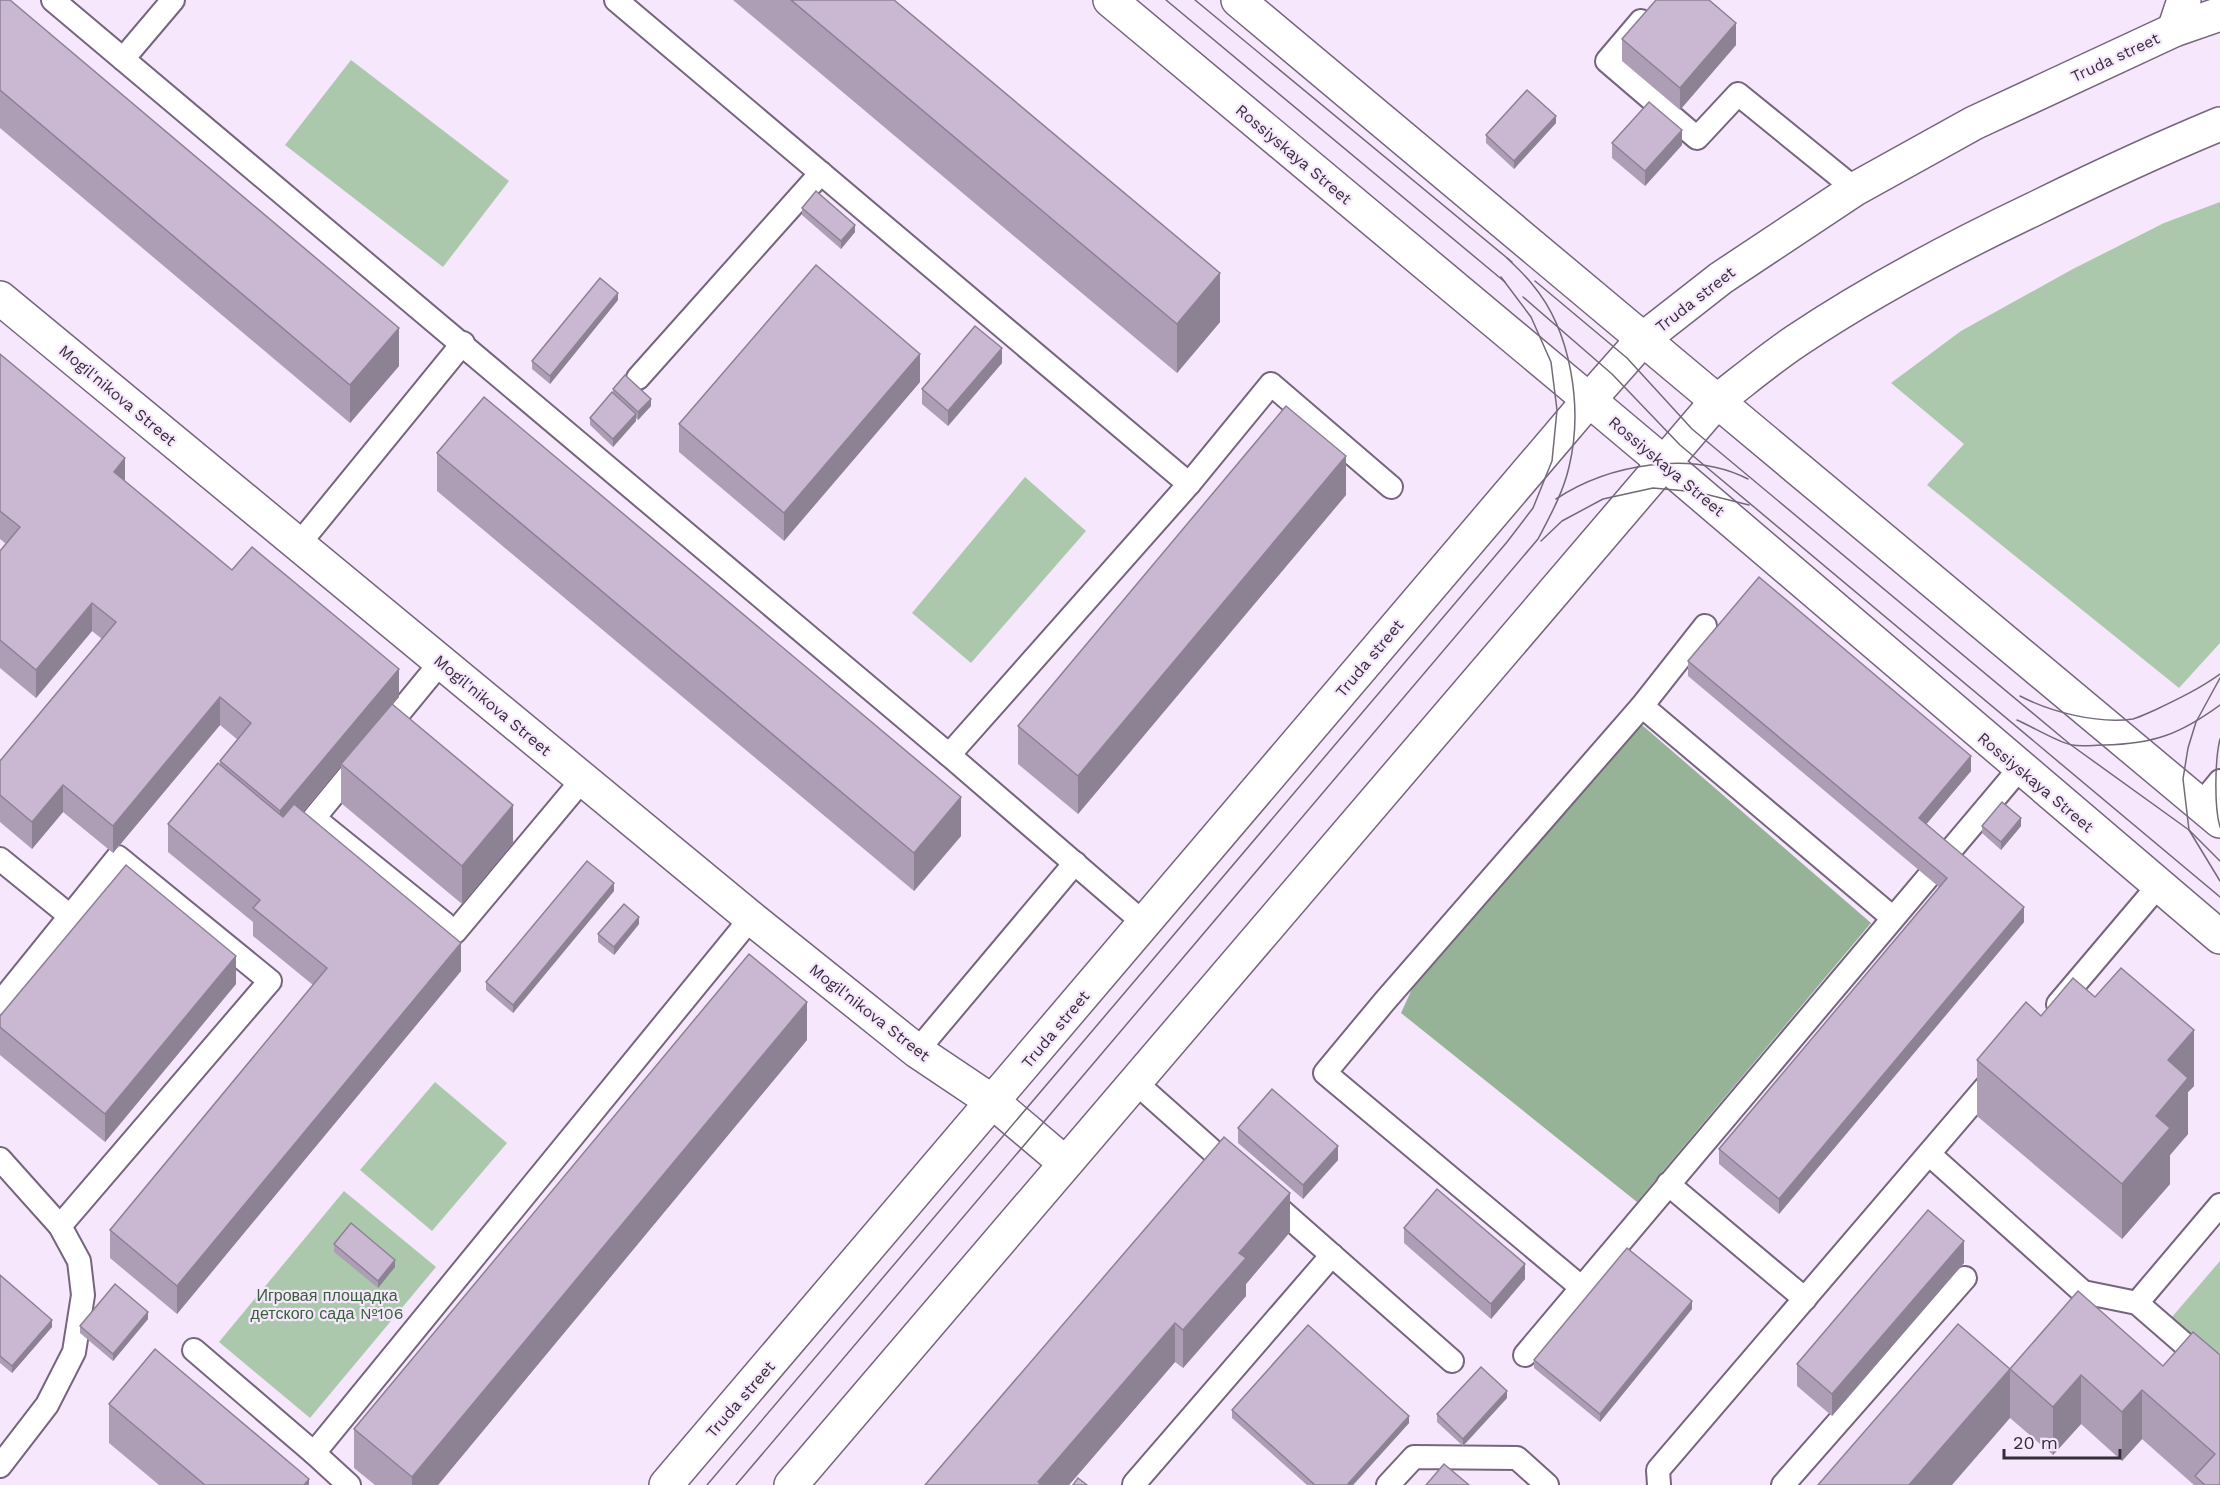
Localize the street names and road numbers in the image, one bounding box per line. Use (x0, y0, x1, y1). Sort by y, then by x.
street label: Truda street (2068, 29, 2163, 86)
street label: Rossiyskaya Street (1232, 100, 1356, 209)
street label: Truda street (1652, 262, 1739, 336)
street label: Mogil'nikova Street (55, 341, 180, 450)
street label: Rossiyskaya Street (1605, 412, 1729, 521)
street label: Truda street (1331, 615, 1408, 701)
street label: Mogil'nikova Street (430, 651, 555, 760)
street label: Rossiyskaya Street (1974, 728, 2098, 837)
street label: Mogil'nikova Street (806, 960, 934, 1065)
street label: Truda street (1017, 986, 1094, 1072)
street label: Truda street (702, 1357, 779, 1442)

